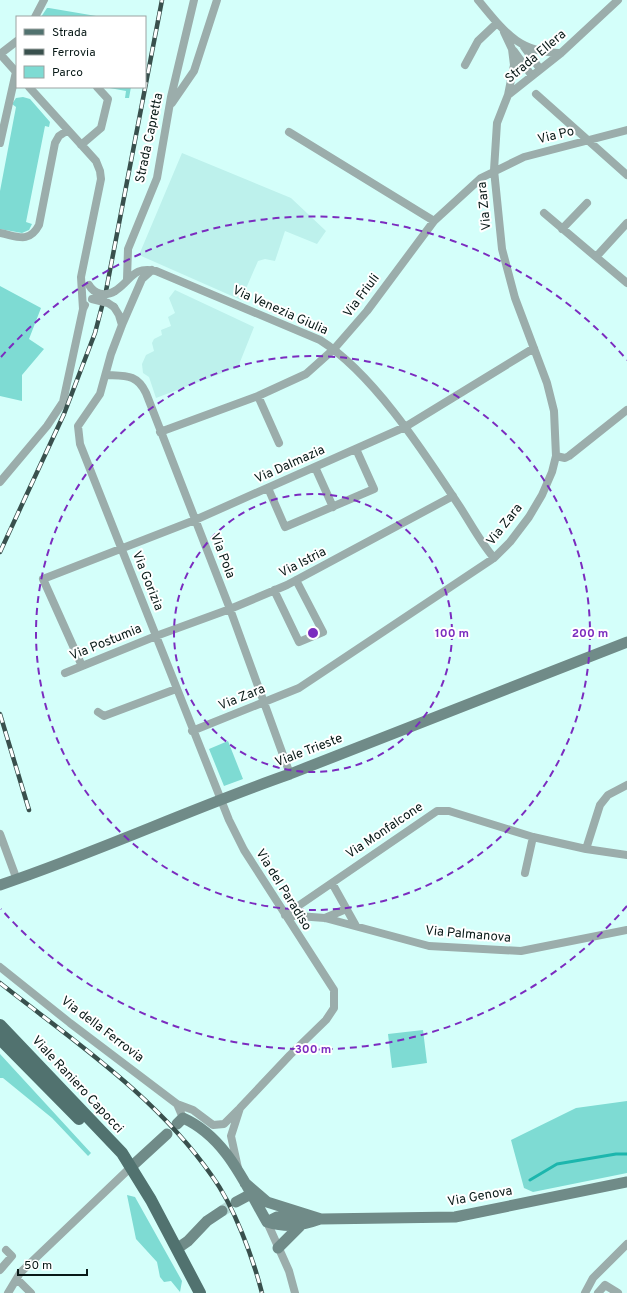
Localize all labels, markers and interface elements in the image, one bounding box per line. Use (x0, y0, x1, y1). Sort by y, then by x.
legend (16, 16, 146, 88)
text: Strada (52, 25, 87, 41)
street label: Strada Ellera (502, 27, 570, 87)
text: Ferrovia (52, 45, 95, 61)
text: Parco (52, 65, 83, 81)
street label: Strada Capretta (133, 91, 167, 185)
street label: Via Po (536, 124, 576, 148)
street label: Via Zara (474, 181, 496, 231)
street label: Via Friuli (340, 271, 384, 321)
street label: Via Venezia Giulia (230, 283, 330, 339)
street label: Via Dalmazia (252, 442, 328, 488)
street label: Via Zara (484, 501, 526, 549)
street label: Via Pola (206, 531, 238, 581)
street label: Via Istria (277, 544, 329, 582)
street label: Via Gorizia (128, 549, 166, 613)
street label: Via Postumia (68, 621, 144, 665)
centre of rings (306, 626, 320, 640)
text: 100 m (435, 626, 469, 642)
text: 200 m (572, 626, 608, 642)
street label: Via Zara (216, 681, 268, 715)
street label: Viale Trieste (273, 731, 345, 771)
street label: Via Monfalcone (343, 799, 427, 863)
street label: Via del Paradiso (252, 846, 314, 934)
street label: Via Palmanova (425, 923, 511, 947)
street label: Via della Ferrovia (57, 994, 147, 1066)
street label: Viale Raniero Capocci (28, 1033, 126, 1137)
text: 300 m (295, 1042, 331, 1058)
street label: Via Genova (446, 1183, 514, 1211)
scale bar (18, 1251, 87, 1277)
text: 50 m (24, 1258, 52, 1274)

